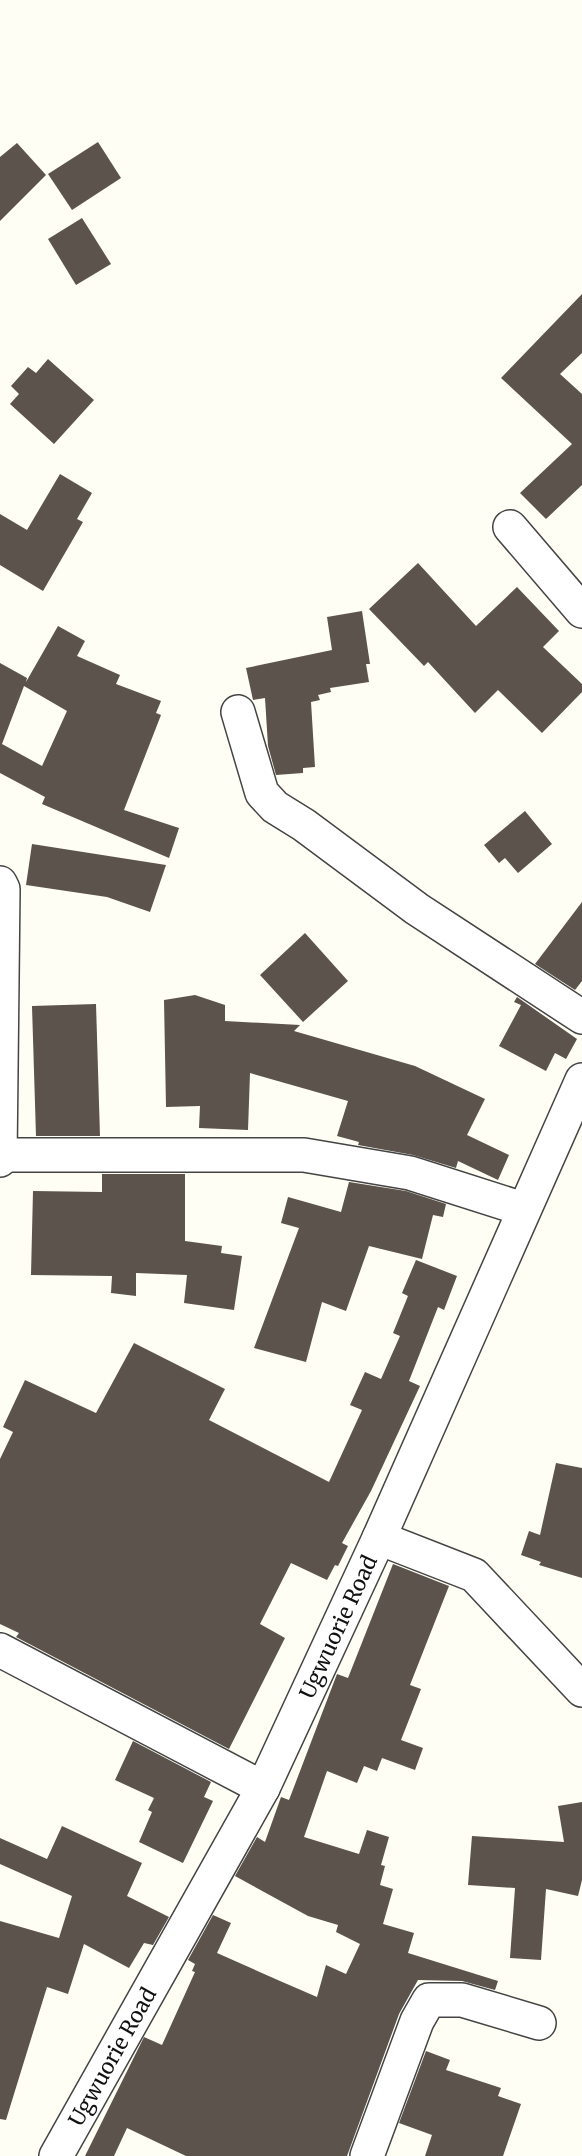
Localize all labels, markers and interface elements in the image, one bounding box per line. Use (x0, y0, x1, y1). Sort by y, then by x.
street label: Ugwuorie Road (293, 1550, 383, 1703)
street label: Ugwuorie Road (62, 1982, 162, 2131)

